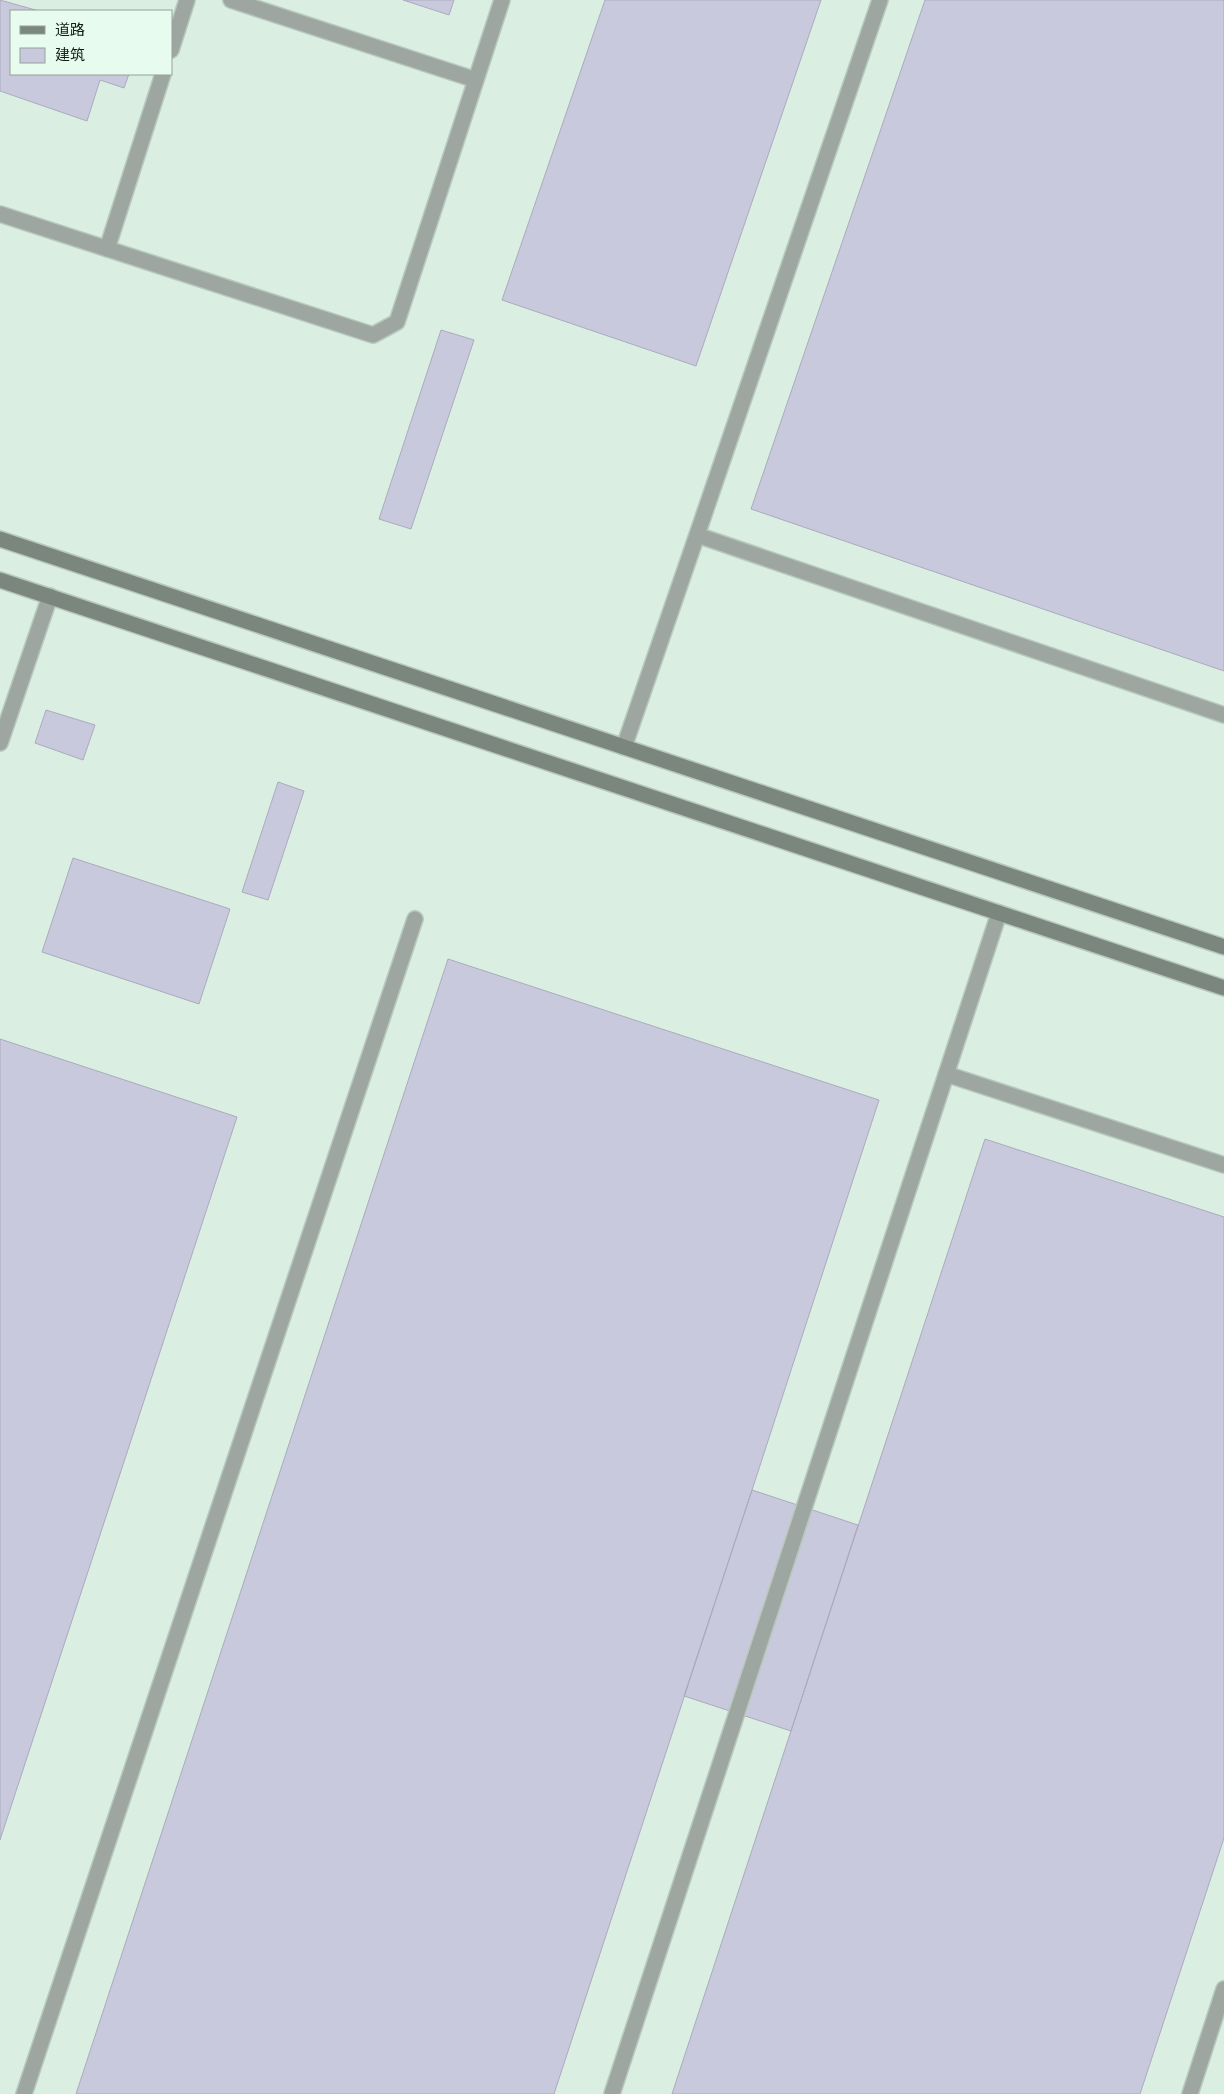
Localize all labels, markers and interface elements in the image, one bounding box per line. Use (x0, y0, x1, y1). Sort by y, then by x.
legend (10, 10, 172, 75)
text: 道路 (55, 17, 85, 40)
text: 建筑 (55, 42, 85, 65)

